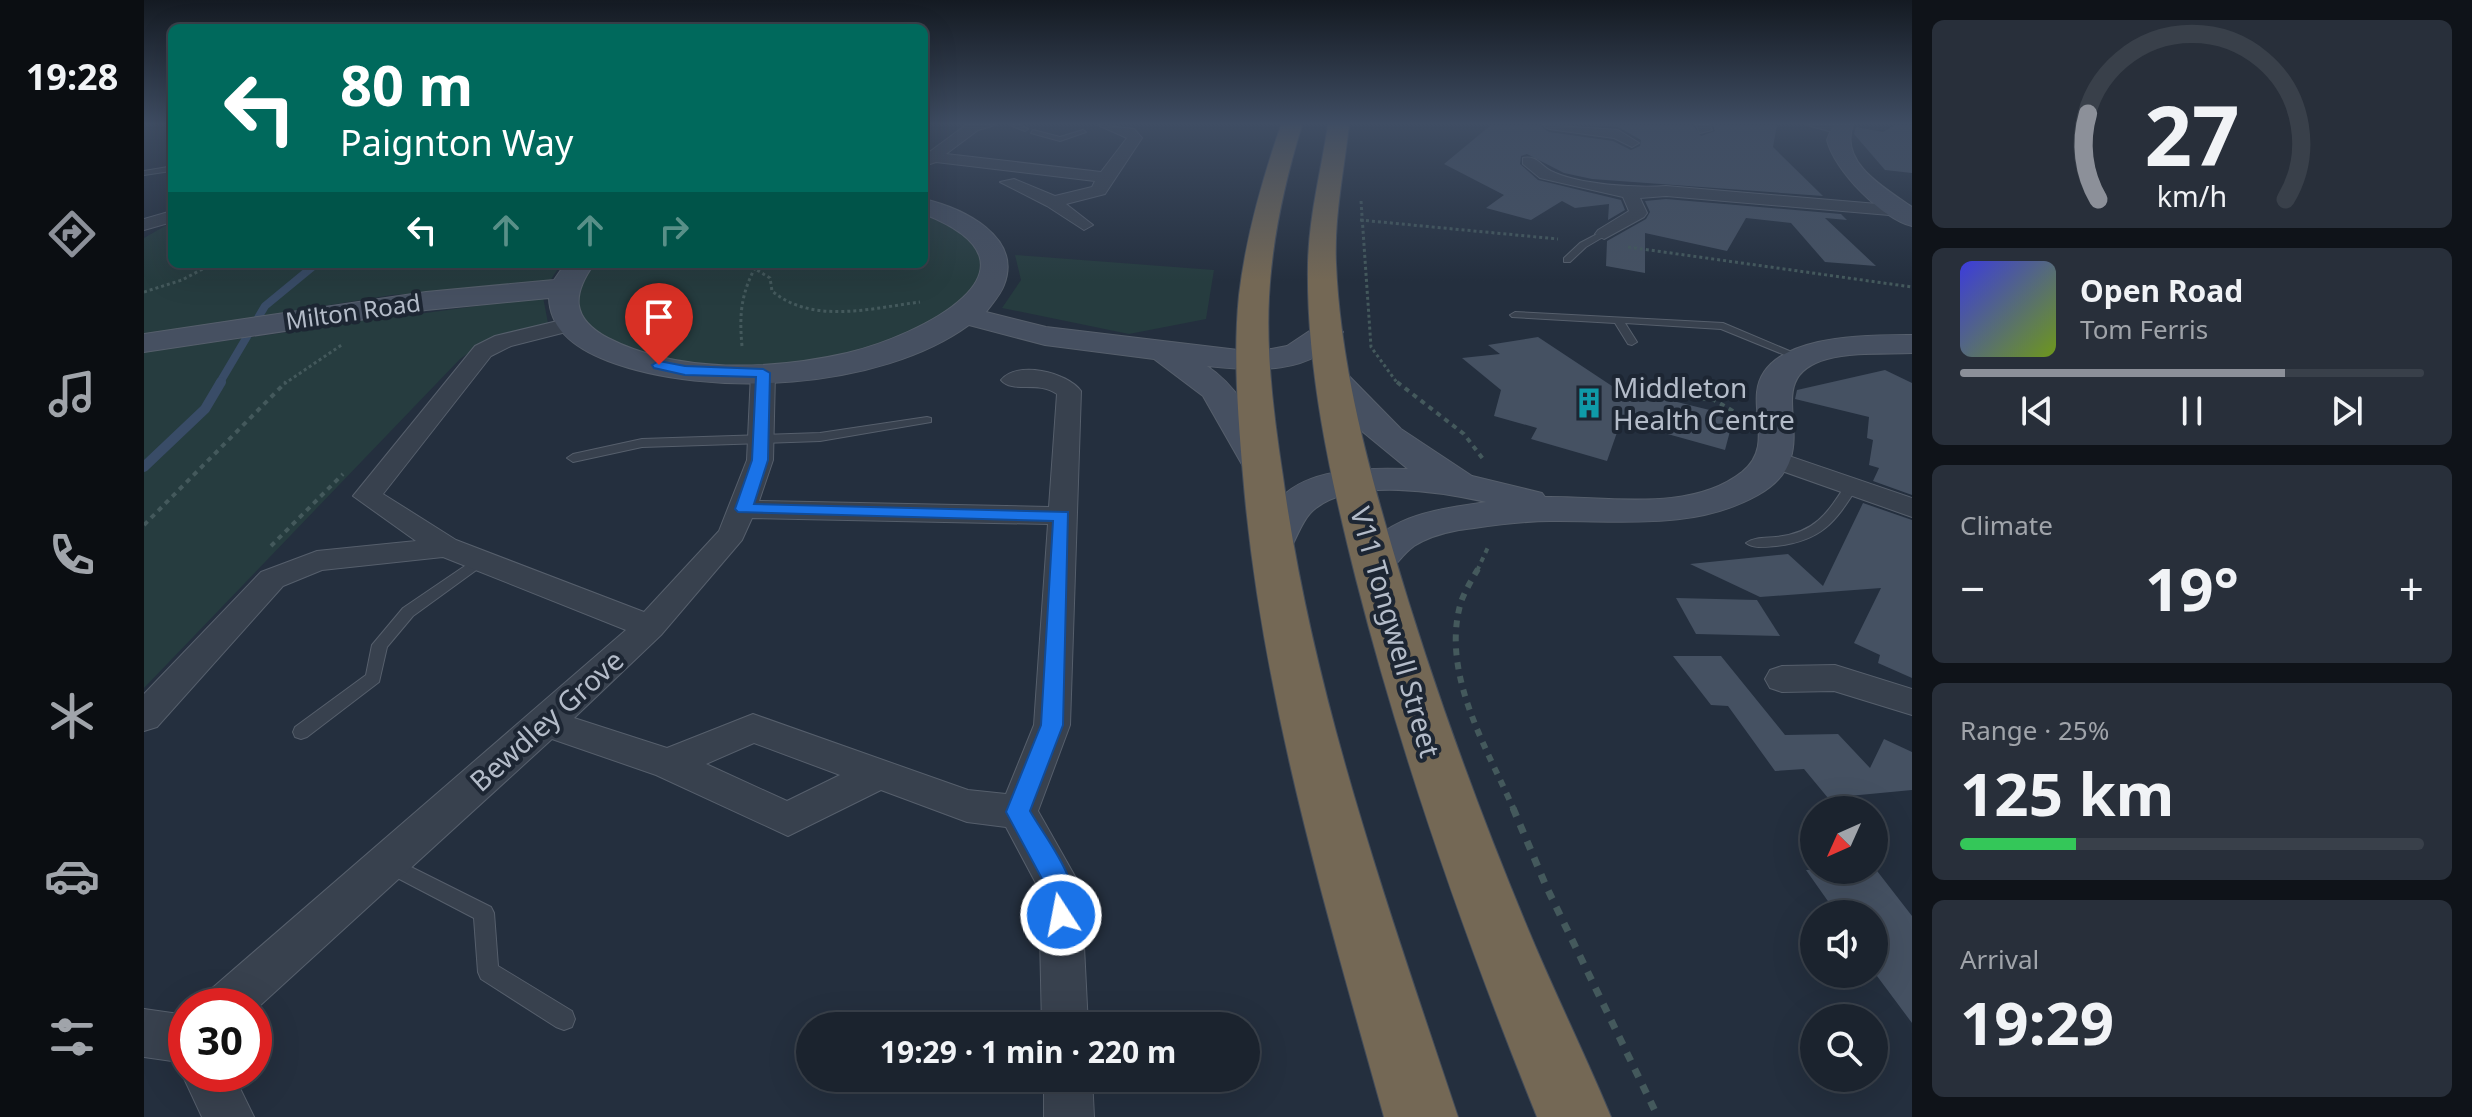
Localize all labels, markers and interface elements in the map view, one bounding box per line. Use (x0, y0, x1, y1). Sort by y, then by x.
text: 80 m (340, 46, 473, 122)
text: 19:28 (26, 52, 118, 101)
icon: left (208, 56, 312, 160)
text: 27 (2144, 77, 2240, 190)
text: Paignton Way (340, 118, 573, 167)
text: km/h (2157, 176, 2227, 215)
icon: directions (44, 206, 100, 262)
icon: left (400, 208, 444, 252)
icon: ahead (484, 208, 528, 252)
icon: ahead (568, 208, 612, 252)
icon: right (652, 208, 696, 252)
text: Open Road (2080, 270, 2243, 311)
pin (625, 283, 693, 365)
street label: Milton Road (283, 285, 423, 337)
icon: arrive (637, 295, 681, 339)
text: Tom Ferris (2080, 311, 2208, 347)
icon: music (44, 366, 100, 422)
place label: Middleton Health Centre (1613, 368, 1795, 438)
building icon: Middleton Health Centre (1572, 386, 1606, 420)
icon: previous (2015, 389, 2059, 433)
icon: pause (2170, 389, 2214, 433)
icon: next (2325, 389, 2369, 433)
street label: V11 Tongwell Street (1342, 502, 1450, 762)
text: Climate (1960, 507, 2053, 543)
icon: phone (44, 527, 100, 583)
text: 19° (2145, 547, 2239, 629)
text: − (1960, 558, 1985, 618)
text: + (2399, 558, 2424, 618)
street label: Bewdley Grove (461, 641, 631, 799)
icon: climate (44, 688, 100, 744)
text: Range · 25% (1960, 712, 2109, 748)
text: 125 km (1960, 752, 2174, 834)
north arrow (1800, 796, 1888, 884)
map controls (1800, 796, 1888, 1092)
icon: car (44, 848, 100, 904)
position arrow (1019, 873, 1103, 957)
button: sound (1800, 900, 1888, 988)
text: Arrival (1960, 941, 2039, 977)
text: 19:29 (1960, 981, 2114, 1063)
speed limit sign: 30 (168, 988, 272, 1092)
button: search (1800, 1004, 1888, 1092)
icon: filters (44, 1009, 100, 1065)
text: 19:29 · 1 min · 220 m (880, 1031, 1176, 1072)

